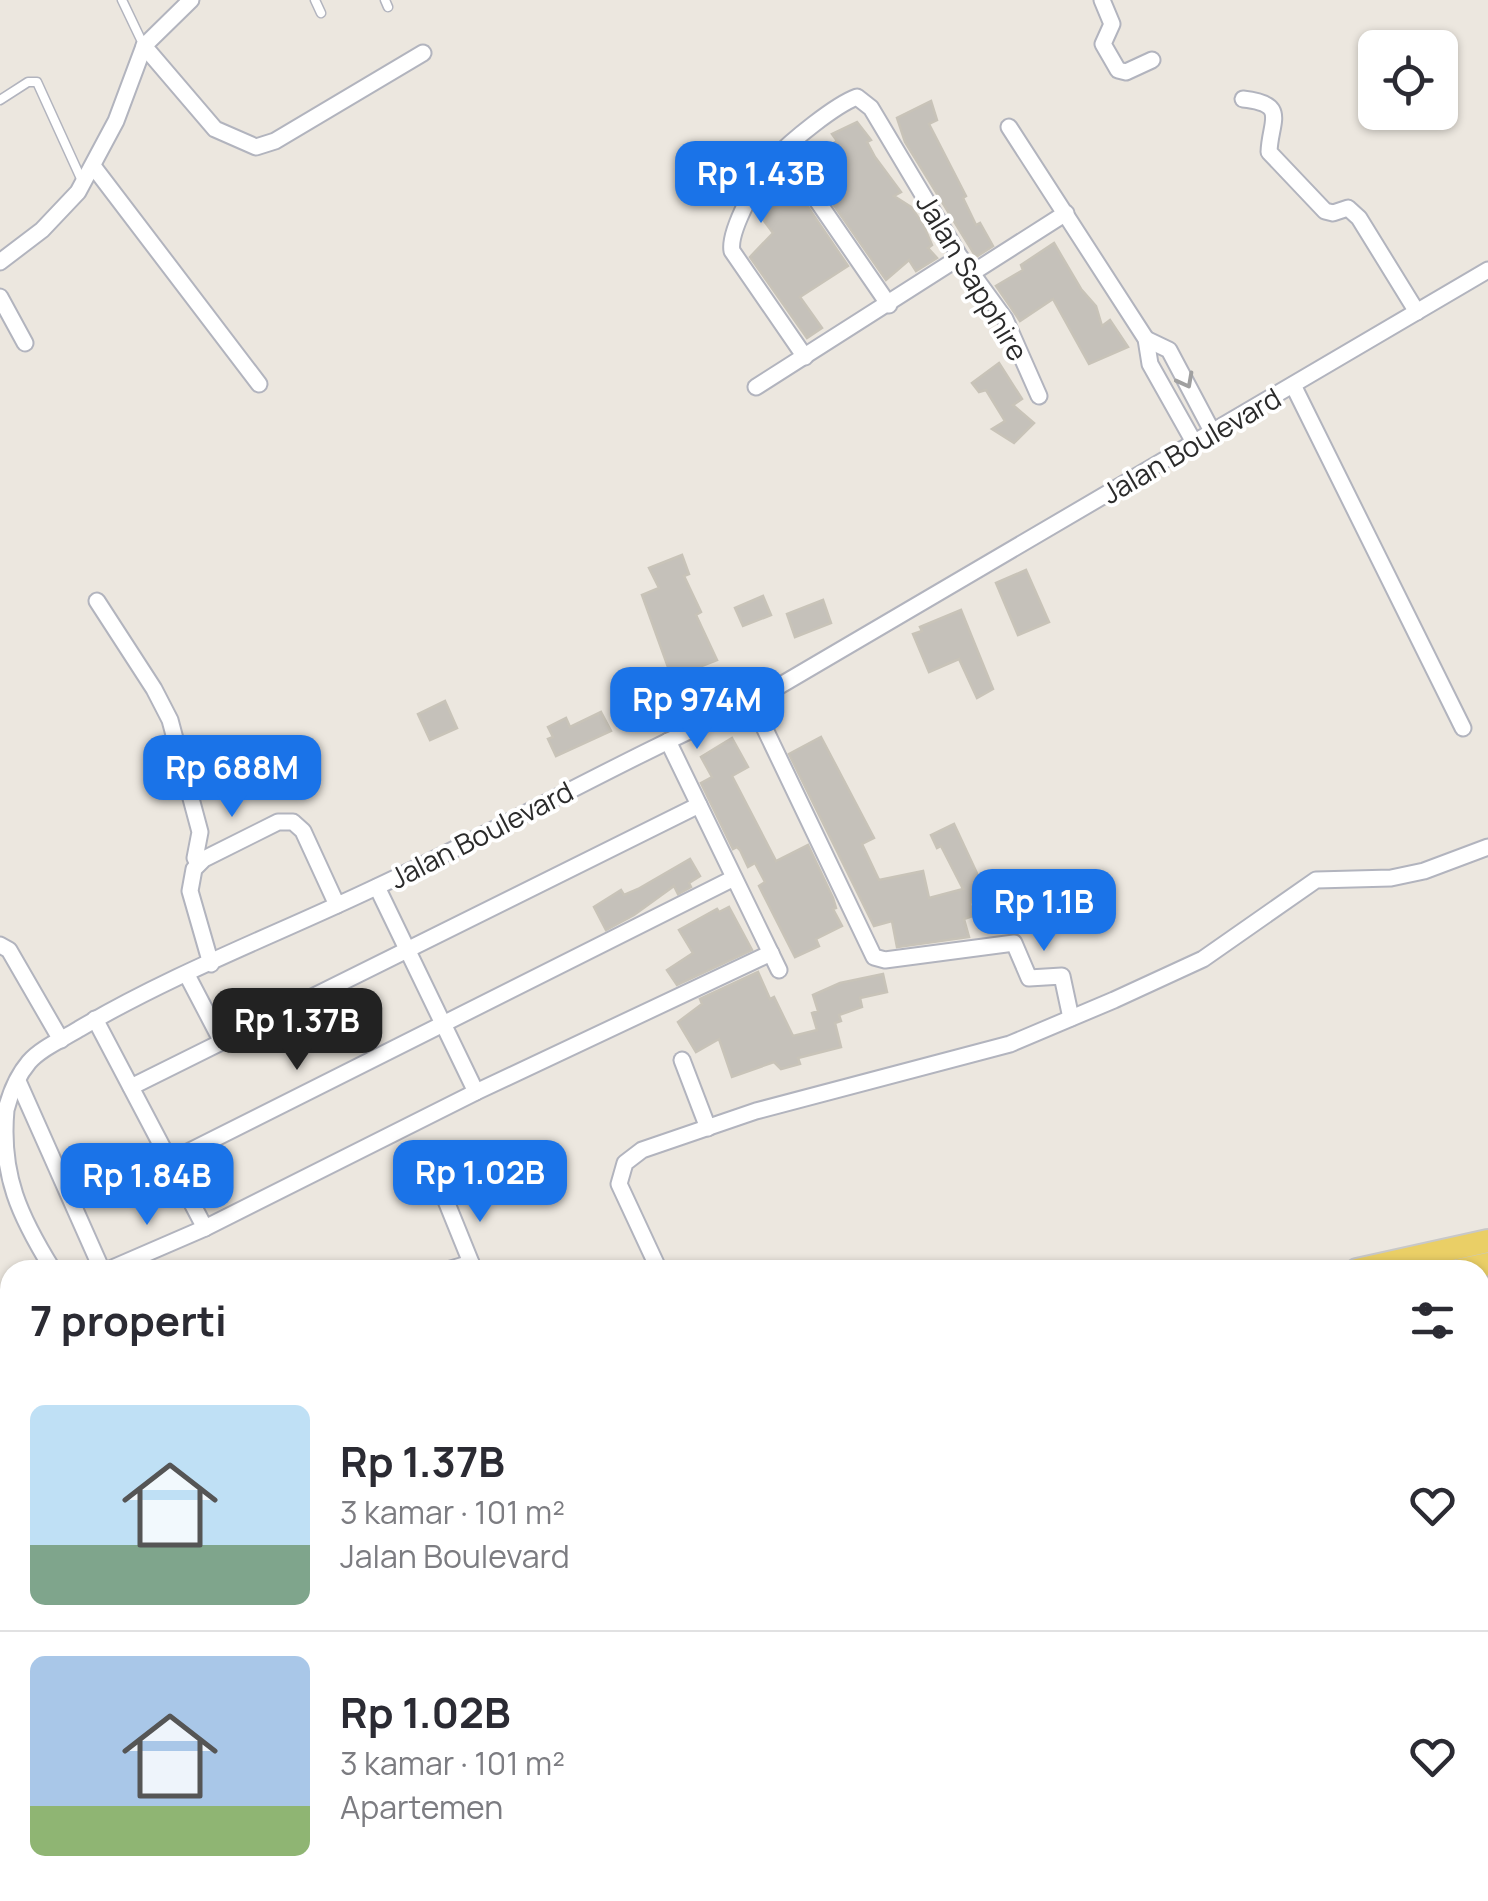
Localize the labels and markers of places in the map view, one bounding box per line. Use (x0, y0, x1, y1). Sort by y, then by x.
pin: Rp 1.43B (658, 141, 864, 226)
pin: Rp 974M (605, 667, 789, 752)
pin: Rp 688M (140, 735, 324, 820)
pin: Rp 1.1B (952, 869, 1136, 954)
pin: Rp 1.37B (194, 988, 400, 1073)
pin: Rp 1.02B (377, 1140, 583, 1225)
pin: Rp 1.84B (44, 1143, 250, 1228)

